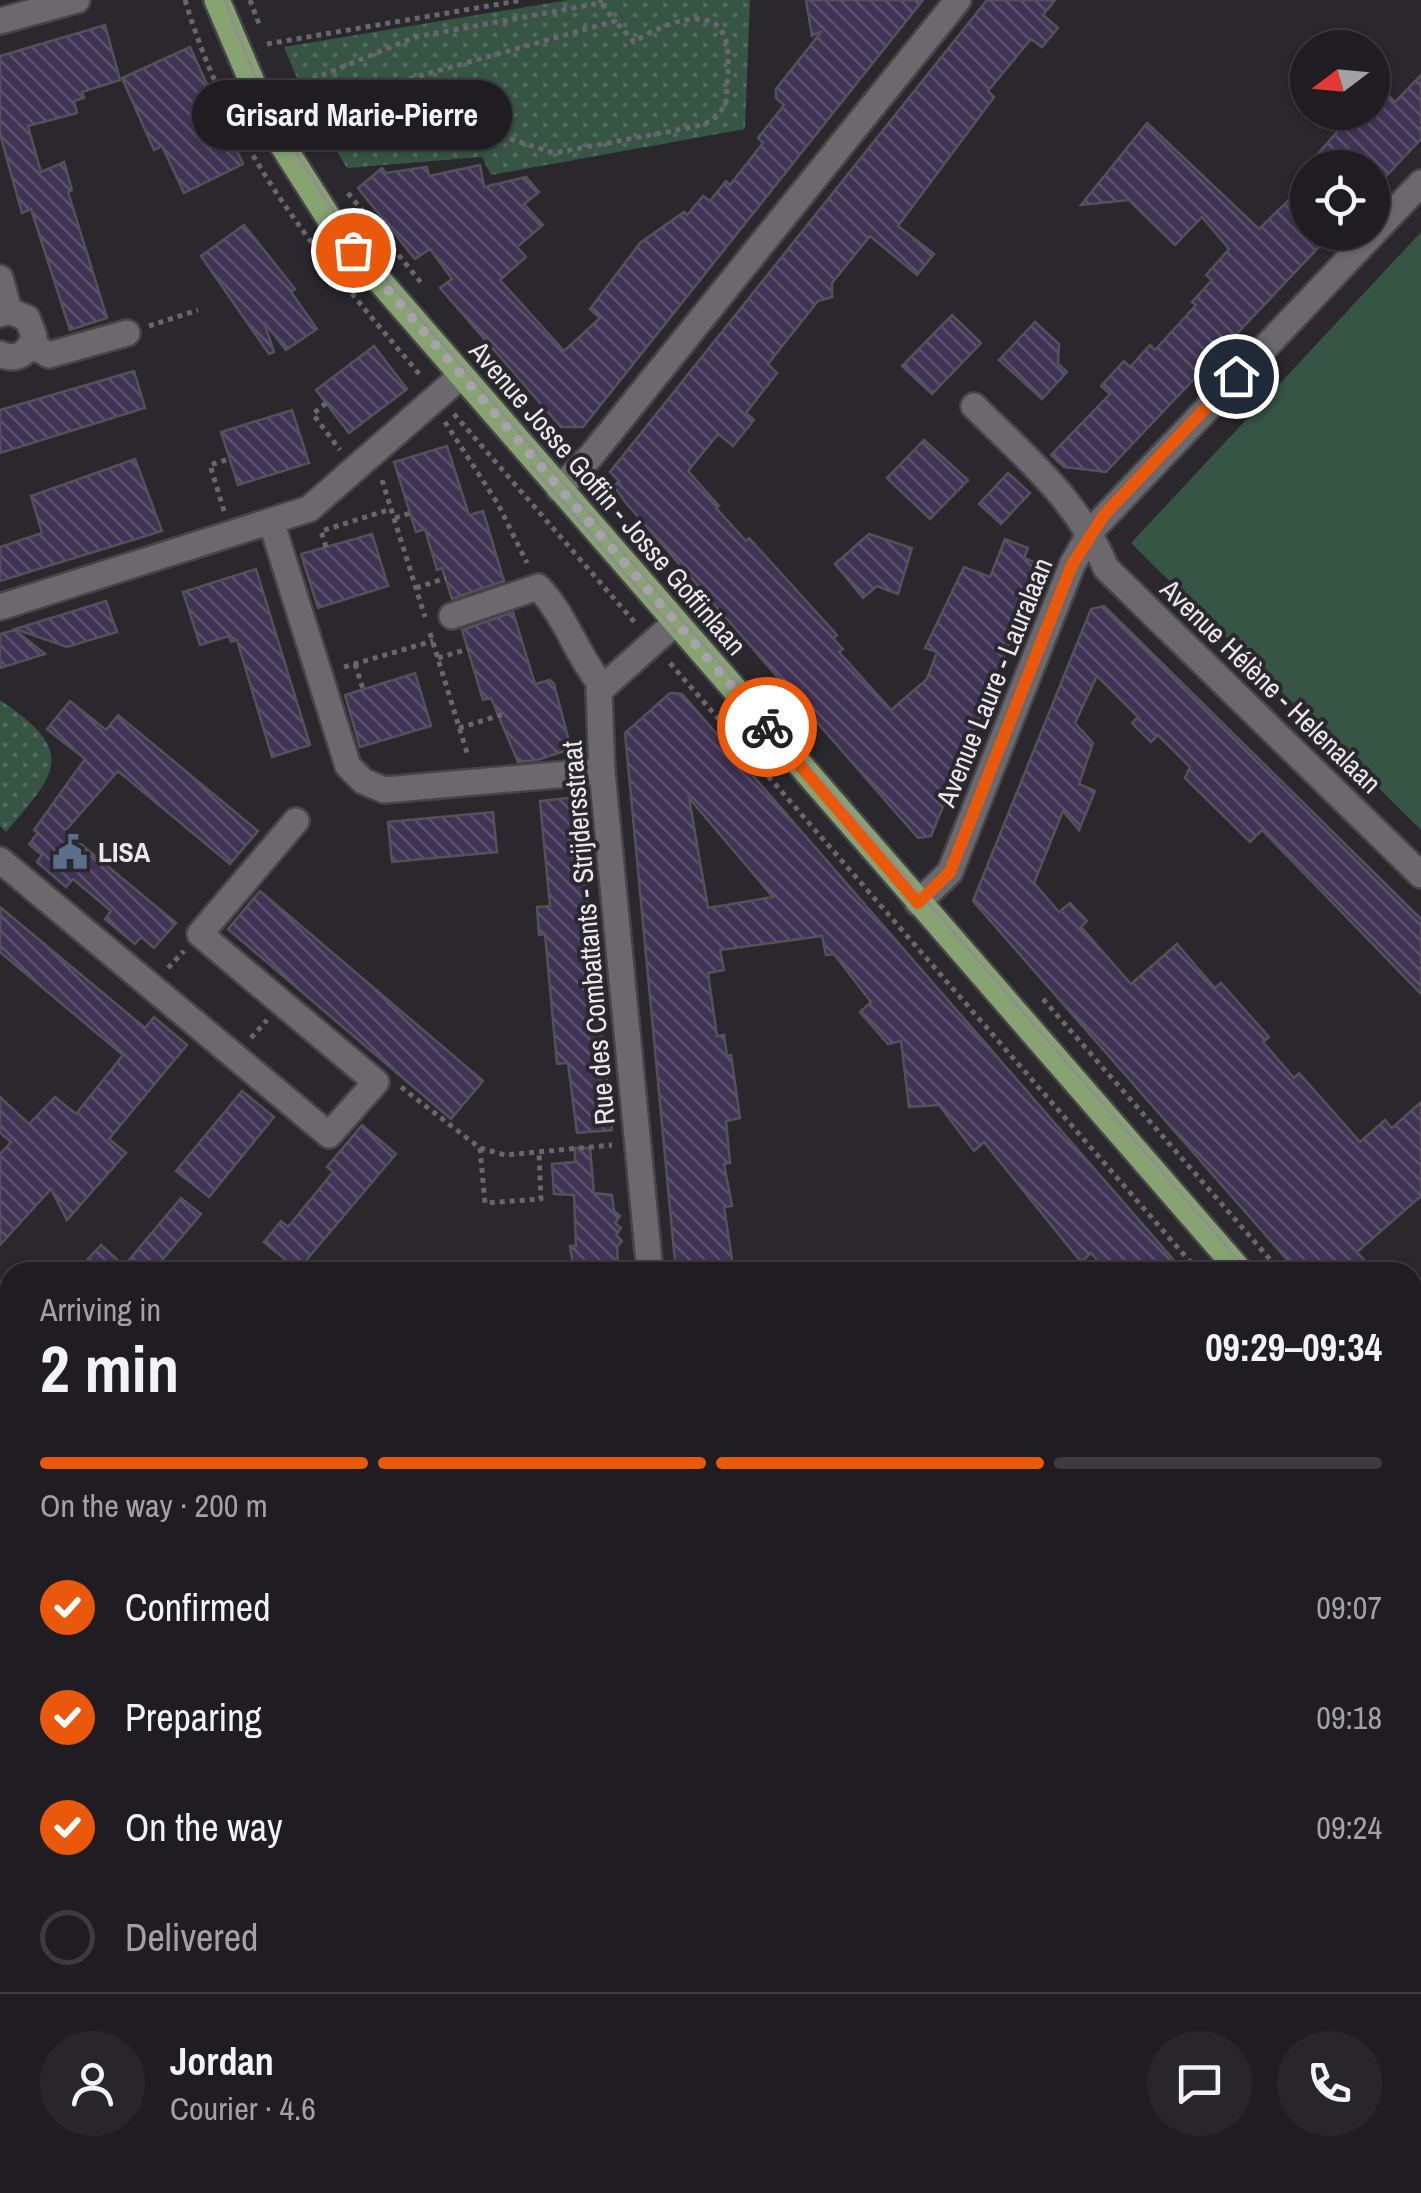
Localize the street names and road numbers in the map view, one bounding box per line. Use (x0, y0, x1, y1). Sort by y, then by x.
street label: Avenue Josse Goffin - Josse Goffinlaan (460, 332, 755, 663)
street label: Avenue Laure - Lauralaan (926, 552, 1061, 813)
street label: Avenue Hélène - Helenalaan (1152, 570, 1390, 801)
street label: Rue des Combattants - Strijdersstraat (552, 739, 624, 1127)

